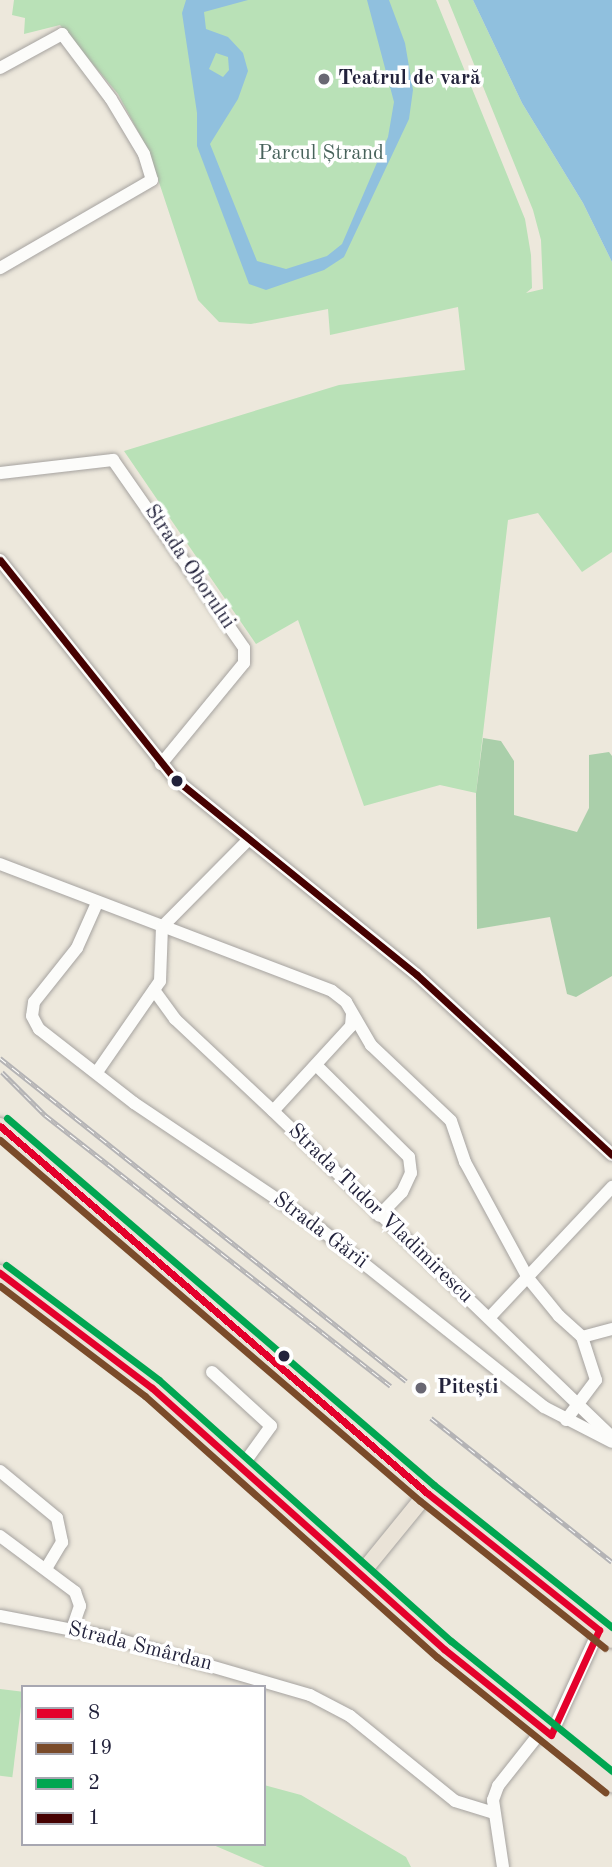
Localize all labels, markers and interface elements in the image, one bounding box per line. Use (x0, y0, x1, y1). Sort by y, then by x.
place label: Teatrul de vară (338, 66, 481, 92)
marker: Teatrul de vară (316, 71, 332, 87)
park label: Parcul Ștrand (258, 141, 384, 167)
street label: Strada Oborului (138, 500, 240, 634)
unlabelled marker (170, 774, 184, 788)
street label: Strada Tudor Vladimirescu (282, 1119, 478, 1309)
street label: Strada Gării (268, 1187, 372, 1275)
unlabelled marker (277, 1349, 291, 1363)
place label: Pitești (437, 1375, 498, 1401)
marker: Pitești (411, 1378, 431, 1398)
street label: Strada Smârdan (65, 1617, 215, 1677)
legend (21, 1685, 266, 1846)
text: 8 (88, 1703, 100, 1724)
text: 19 (88, 1738, 112, 1759)
text: 2 (88, 1773, 100, 1794)
text: 1 (88, 1808, 100, 1829)

